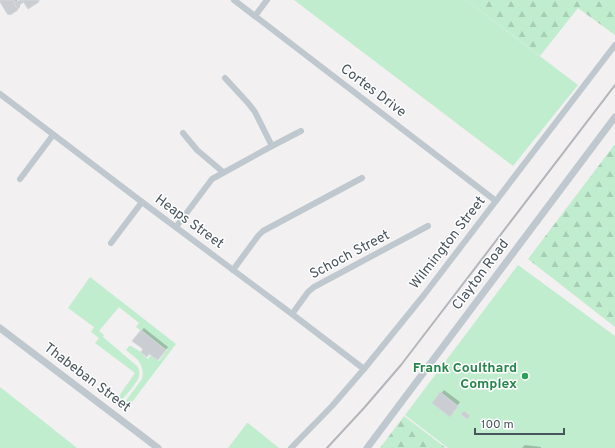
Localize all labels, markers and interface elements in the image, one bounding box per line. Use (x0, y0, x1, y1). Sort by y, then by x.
street label: Cortes Drive (337, 61, 409, 121)
street label: Heaps Street (151, 191, 227, 253)
street label: Wilmington Street (407, 193, 489, 293)
street label: Schoch Street (307, 227, 393, 283)
street label: Clayton Road (449, 236, 513, 314)
street label: Thabeban Street (40, 340, 134, 416)
place label: Frank Coulthard Complex (413, 360, 517, 393)
marker: Frank Coulthard Complex (520, 371, 530, 381)
scale bar (475, 410, 564, 436)
text: 100 m (481, 417, 514, 433)

